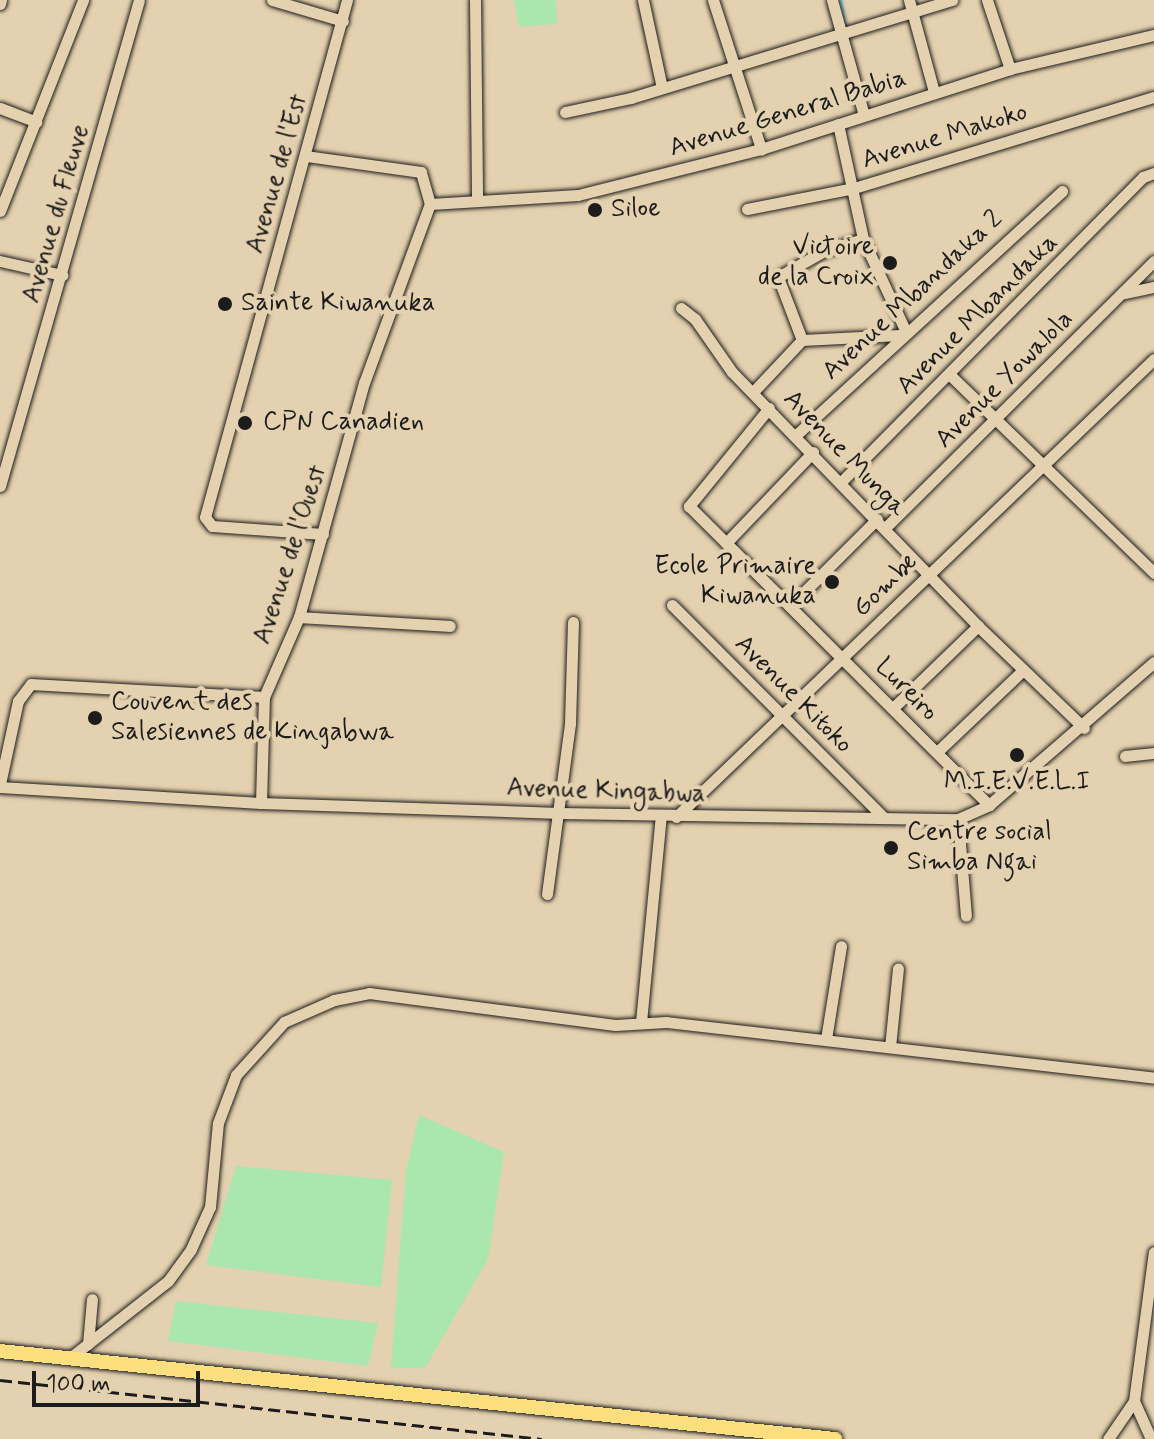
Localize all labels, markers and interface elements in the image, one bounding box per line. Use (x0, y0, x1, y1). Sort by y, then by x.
street label: Avenue General Babia (663, 62, 913, 166)
street label: Avenue de l'Est (240, 90, 316, 258)
street label: Avenue Makoko (858, 97, 1032, 177)
street label: Avenue du Fleuve (17, 121, 97, 307)
place label: Siloe (611, 194, 660, 226)
marker: Siloe (586, 201, 604, 219)
street label: Avenue Mbandaka 2 (816, 204, 1010, 388)
street label: Avenue Mbandaka (891, 228, 1065, 402)
place label: Victoire de la Croix (755, 232, 874, 294)
marker: Victoire de la Croix (881, 254, 899, 272)
place label: Sainte Kiwanuka (241, 288, 435, 320)
marker: Sainte Kiwanuka (216, 295, 234, 313)
street label: Avenue Yowalola (930, 305, 1080, 455)
street label: Avenue Munga (776, 384, 912, 524)
place label: CPN Canadien (263, 407, 424, 439)
marker: CPN Canadien (234, 412, 256, 434)
street label: Avenue de l'Ouest (247, 461, 335, 649)
street label: Gombe (847, 548, 925, 624)
place label: Ecole Primaire Kiwanuka (652, 551, 816, 612)
marker: Ecole Primaire Kiwanuka (823, 573, 841, 591)
street label: Avenue Kitoko (728, 630, 858, 760)
street label: Lureiro (868, 652, 944, 728)
place label: Couvent des Salesiennes de Kingabwa (111, 687, 385, 748)
marker: Couvent des Salesiennes de Kingabwa (86, 709, 104, 727)
marker: M.I.E.V.E.L.I (1008, 746, 1026, 764)
place label: M.I.E.V.E.L.I (944, 767, 1090, 799)
street label: Avenue Kingabwa (507, 773, 705, 811)
place label: Centre social Simba Ngai (907, 817, 1056, 878)
marker: Centre social Simba Ngai (882, 839, 900, 857)
scale bar (36, 1355, 204, 1405)
text: 100 m (46, 1369, 110, 1400)

